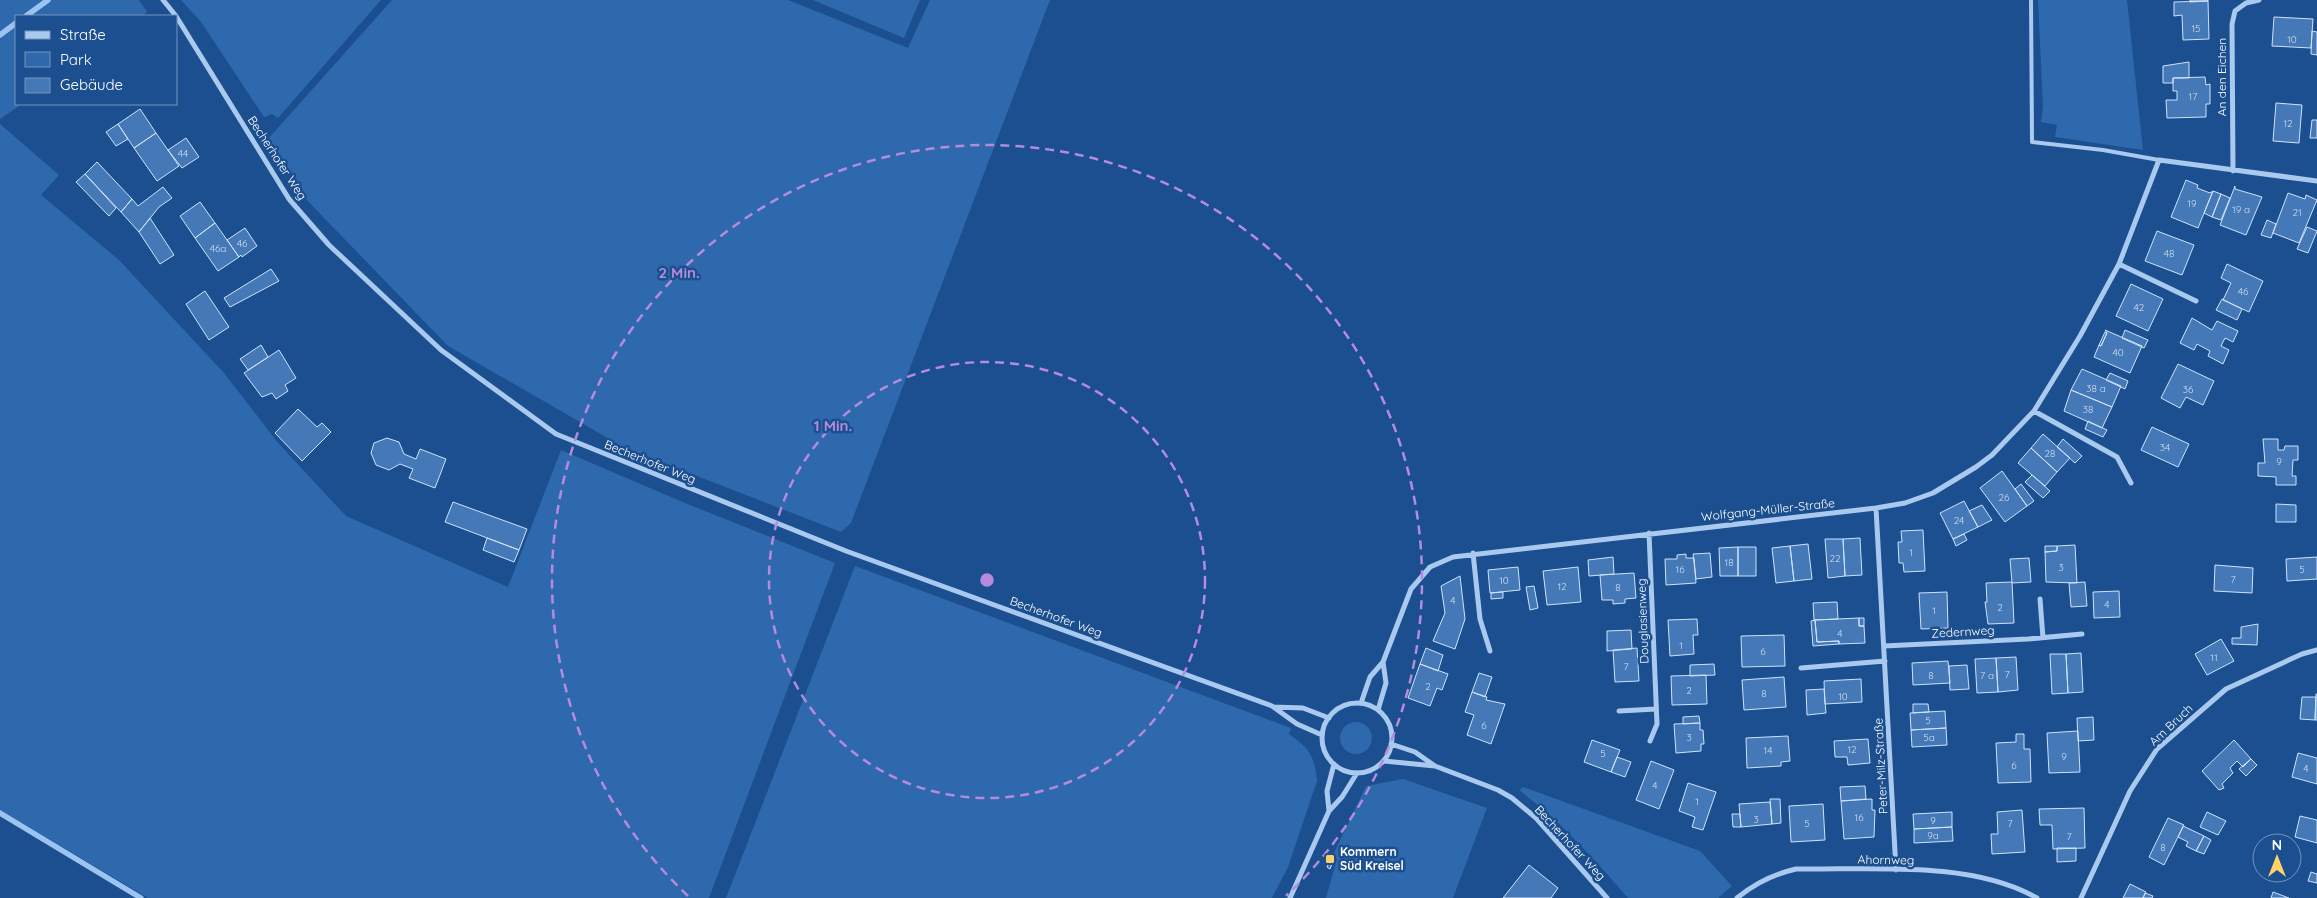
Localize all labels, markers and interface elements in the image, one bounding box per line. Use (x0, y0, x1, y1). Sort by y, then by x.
legend (15, 15, 178, 105)
house number: 15 (2191, 22, 2201, 35)
text: Straße (60, 25, 106, 44)
house number: 10 (2287, 33, 2297, 46)
street label: An den Eichen (2214, 38, 2229, 116)
text: Park (60, 50, 92, 69)
text: Gebäude (60, 75, 123, 94)
house number: 17 (2189, 90, 2197, 103)
street label: Becherhofer Weg (245, 113, 310, 203)
house number: 12 (2283, 117, 2293, 130)
house number: 44 (178, 147, 188, 160)
house number: 19 (2187, 197, 2197, 210)
house number: 19 a (2232, 203, 2250, 216)
house number: 21 (2292, 206, 2302, 219)
house number: 46 (237, 237, 248, 250)
house number: 46a (210, 242, 226, 255)
house number: 48 (2164, 247, 2174, 260)
text: 2 Min. (658, 263, 700, 282)
house number: 46 (2238, 285, 2249, 298)
house number: 42 (2134, 301, 2145, 314)
house number: 40 (2112, 346, 2124, 359)
house number: 38 a (2086, 382, 2106, 395)
house number: 36 (2183, 383, 2194, 396)
house number: 38 (2083, 403, 2093, 416)
text: 1 Min. (814, 416, 852, 435)
street label: Becherhofer Weg (602, 436, 698, 487)
house number: 34 (2160, 441, 2170, 454)
house number: 28 (2045, 447, 2055, 460)
house number: 9 (2276, 455, 2282, 468)
house number: 26 (1999, 491, 2010, 504)
street label: Wolfgang-Müller-Straße (1700, 495, 1836, 524)
house number: 24 (1954, 514, 1964, 527)
house number: 1 (1909, 546, 1913, 559)
house number: 22 (1829, 552, 1841, 565)
house number: 18 (1724, 556, 1734, 569)
house number: 3 (2058, 561, 2064, 574)
house number: 16 (1675, 563, 1685, 576)
house number: 5 (2299, 563, 2305, 576)
centre of rings (978, 571, 996, 589)
house number: 7 (2230, 573, 2236, 586)
house number: 10 (1499, 574, 1509, 587)
street label: Douglasienweg (1634, 578, 1651, 664)
house number: 12 (1557, 580, 1567, 593)
house number: 8 (1615, 581, 1621, 594)
street label: Becherhofer Weg (1008, 593, 1104, 640)
house number: 4 (1450, 594, 1456, 607)
house number: 4 (2104, 598, 2110, 611)
house number: 2 (1997, 601, 2003, 614)
house number: 1 (1932, 604, 1936, 617)
street label: Zedernweg (1931, 622, 1995, 641)
house number: 4 (1837, 627, 1843, 640)
house number: 1 (1679, 639, 1683, 652)
house number: 6 (1760, 645, 1766, 658)
house number: 11 (2210, 651, 2218, 664)
house number: 7 (1623, 660, 1629, 673)
house number: 7 (2004, 668, 2010, 681)
house number: 8 (1928, 669, 1934, 682)
house number: 7 a (1980, 669, 1994, 682)
house number: 2 (1425, 680, 1431, 693)
house number: 2 (1686, 684, 1692, 697)
house number: 8 (1761, 687, 1767, 700)
house number: 10 (1838, 690, 1848, 703)
street label: Am Bruch (2146, 701, 2196, 749)
house number: 5 (1925, 714, 1931, 727)
street label: Peter-Milz-Straße (1870, 717, 1891, 814)
house number: 6 (1481, 719, 1487, 732)
house number: 3 (1686, 731, 1692, 744)
house number: 5a (1923, 731, 1935, 744)
house number: 12 (1847, 743, 1857, 756)
house number: 14 (1764, 744, 1772, 757)
house number: 5 (1600, 747, 1606, 760)
house number: 9 (2061, 750, 2067, 763)
house number: 6 (2011, 759, 2017, 772)
house number: 4 (2303, 762, 2309, 775)
house number: 4 (1652, 779, 1658, 792)
house number: 1 (1695, 795, 1699, 808)
street label: Becherhofer Weg (1532, 802, 1609, 883)
house number: 16 (1854, 811, 1864, 824)
house number: 3 (1753, 813, 1759, 826)
house number: 9 (1930, 814, 1936, 827)
house number: 5 (1804, 817, 1810, 830)
house number: 7 (2007, 817, 2013, 830)
house number: 9a (1927, 829, 1939, 842)
house number: 7 (2066, 830, 2072, 843)
north arrow (2252, 833, 2302, 883)
text: N (2272, 836, 2282, 854)
house number: 8 (2160, 841, 2166, 854)
place label: Kommern Süd Kreisel (1340, 844, 1404, 873)
street label: Ahornweg (1858, 852, 1914, 867)
marker: Kommern Süd Kreisel (1324, 853, 1336, 865)

